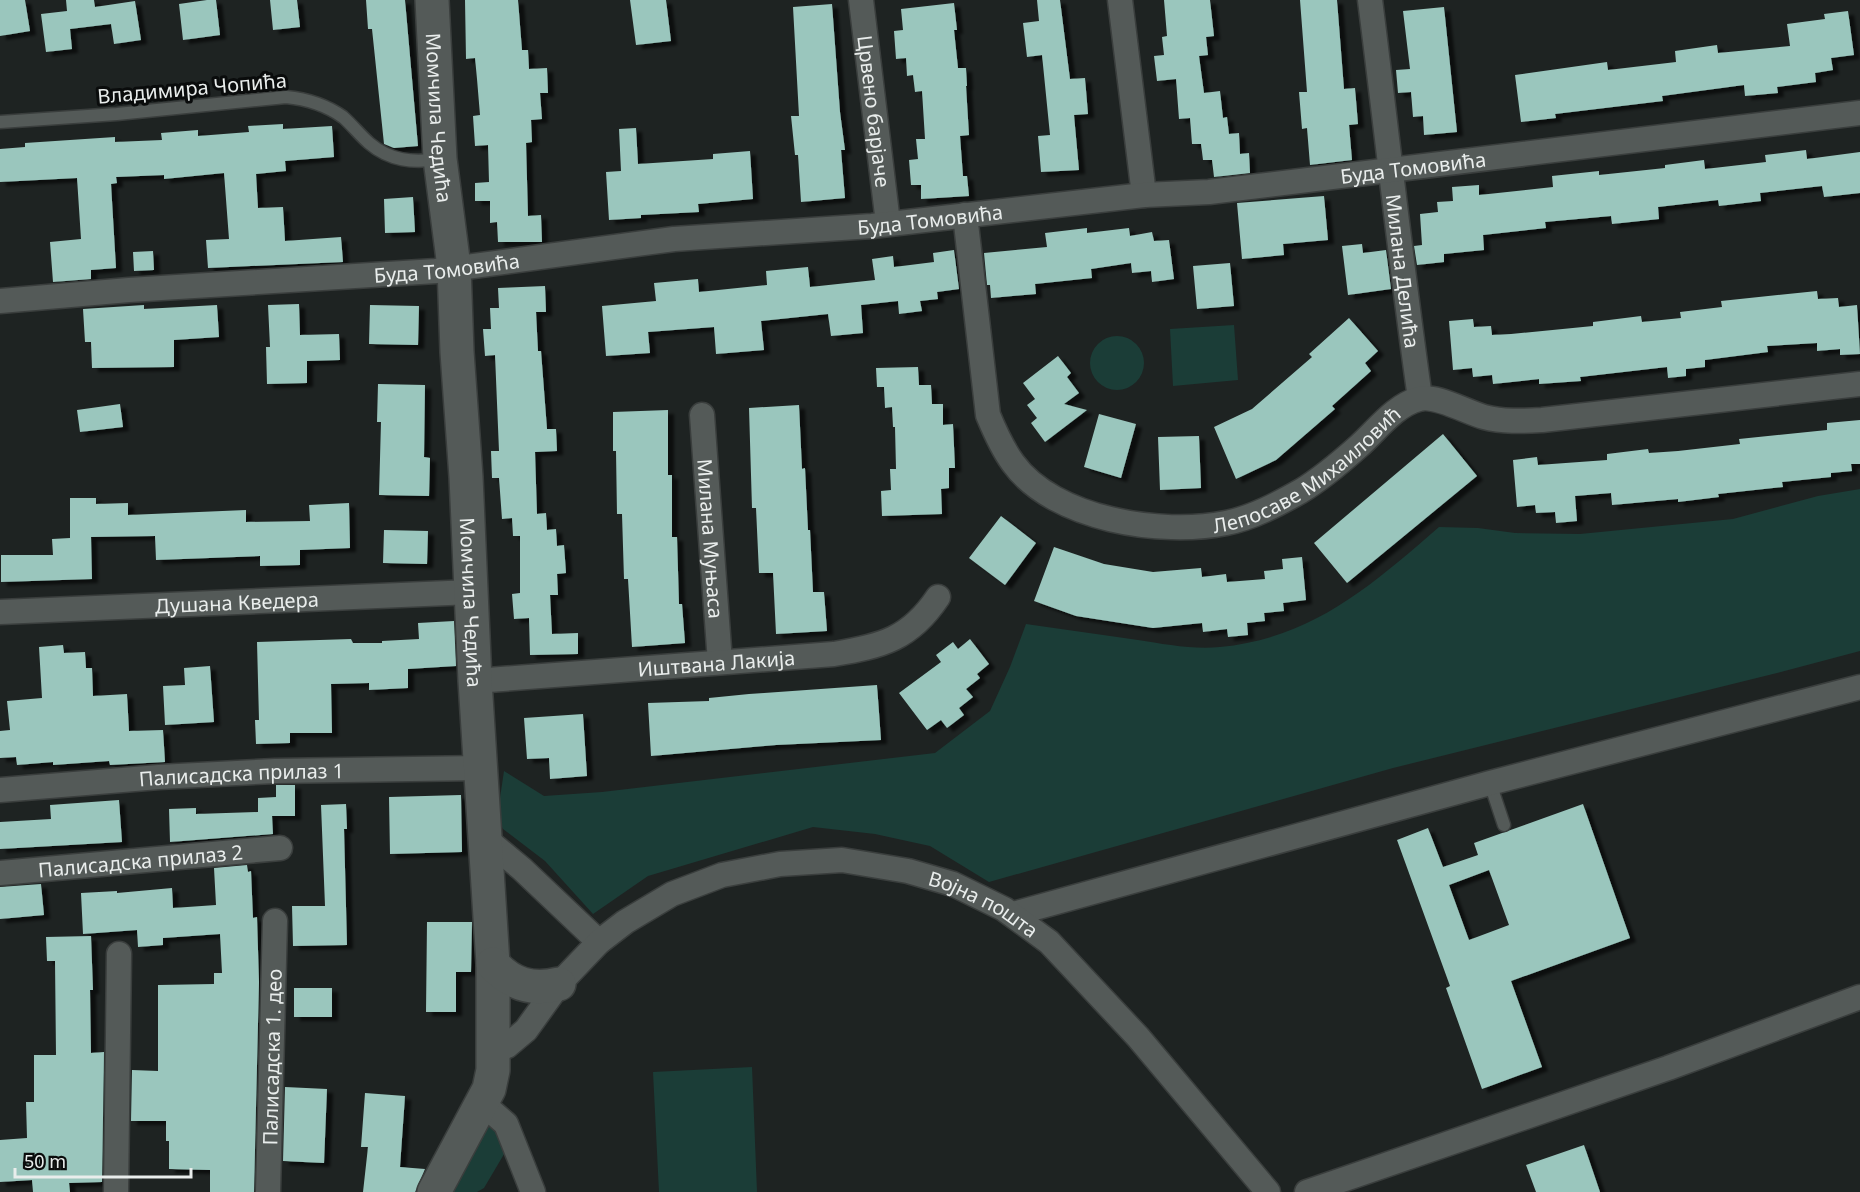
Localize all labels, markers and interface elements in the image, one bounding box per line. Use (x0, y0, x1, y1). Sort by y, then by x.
street label: Момчила Чедића (420, 32, 459, 204)
street label: Црвено барјаче (852, 34, 897, 189)
street label: Владимира Чопића (96, 66, 288, 110)
street label: Буда Томовића (1339, 145, 1487, 189)
street label: Милана Делића (1380, 192, 1426, 350)
street label: Буда Томовића (856, 198, 1004, 240)
street label: Буда Томовића (373, 246, 521, 288)
street label: Лепосаве Михаиловић (1211, 400, 1406, 539)
street label: Милана Муњаса (692, 458, 730, 620)
street label: Момчила Чедића (454, 517, 489, 688)
street label: Душана Кведера (154, 585, 319, 619)
street label: Иштвана Лакија (637, 643, 796, 682)
street label: Палисадска прилаз 1 (138, 756, 344, 792)
street label: Палисадска прилаз 2 (37, 838, 244, 883)
street label: Војна пошта (925, 864, 1044, 943)
street label: Палисадска 1. део (256, 968, 287, 1146)
scale bar (15, 1141, 190, 1179)
text: 50 m (24, 1149, 66, 1173)

